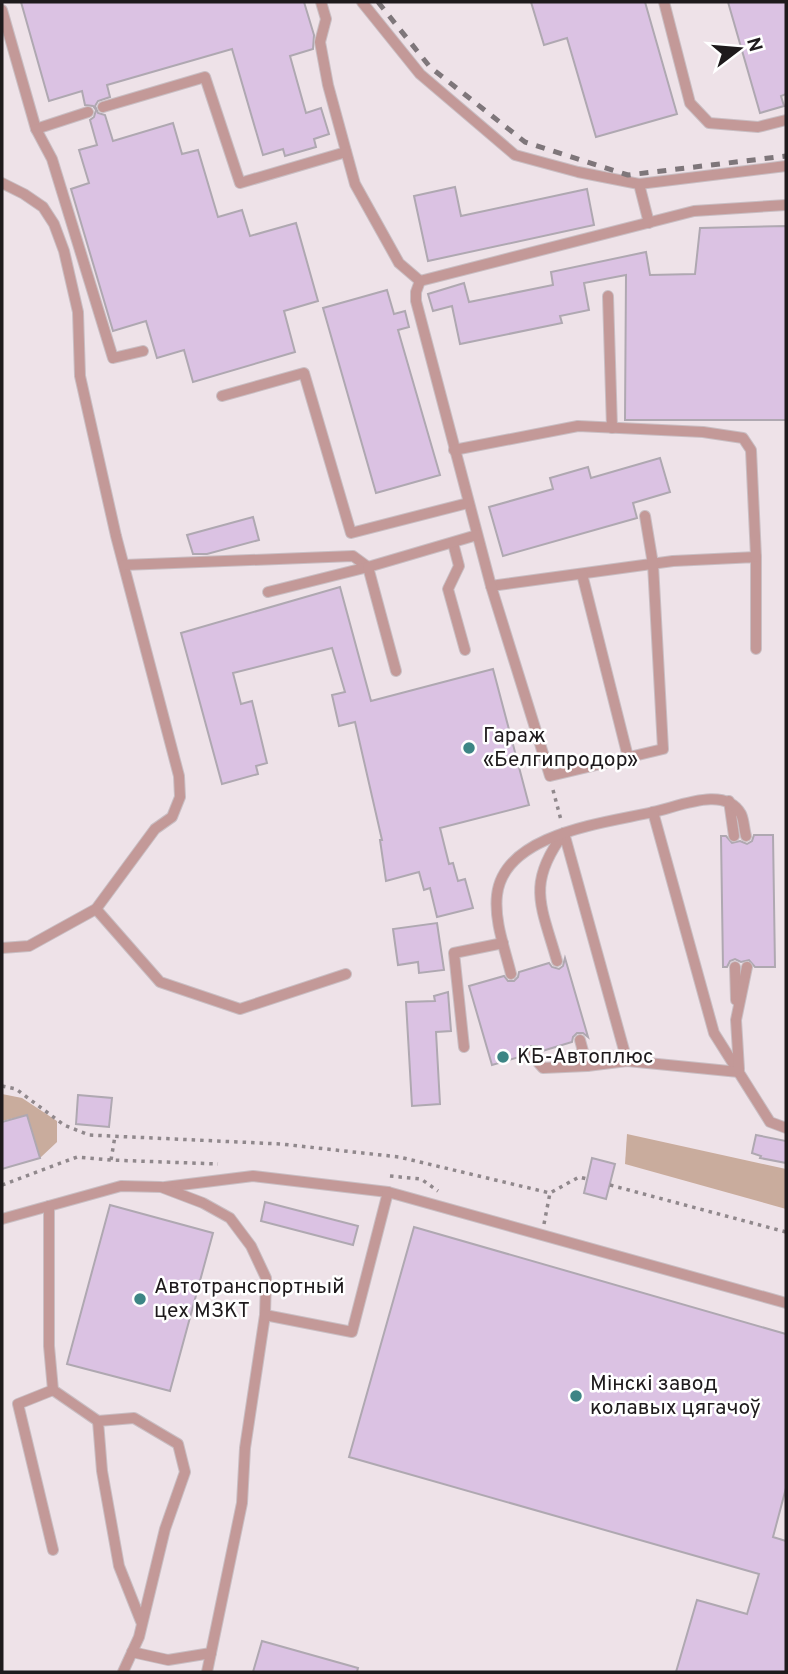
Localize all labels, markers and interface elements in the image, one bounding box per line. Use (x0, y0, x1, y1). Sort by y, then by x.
north arrow (704, 14, 774, 84)
text: N (740, 35, 767, 55)
place label: Гараж «Белгипродор» (483, 723, 638, 774)
marker: Гараж «Белгипродор» (461, 740, 477, 756)
place label: КБ-Автоплюс (517, 1044, 654, 1071)
marker: КБ-Автоплюс (495, 1049, 511, 1065)
place label: Автотранспортный цех МЗКТ (154, 1274, 345, 1325)
marker: Автотранспортный цех МЗКТ (132, 1291, 148, 1307)
place label: Мінскі завод колавых цягачоў (590, 1371, 761, 1422)
marker: Мінскі завод колавых цягачоў (568, 1388, 584, 1404)

